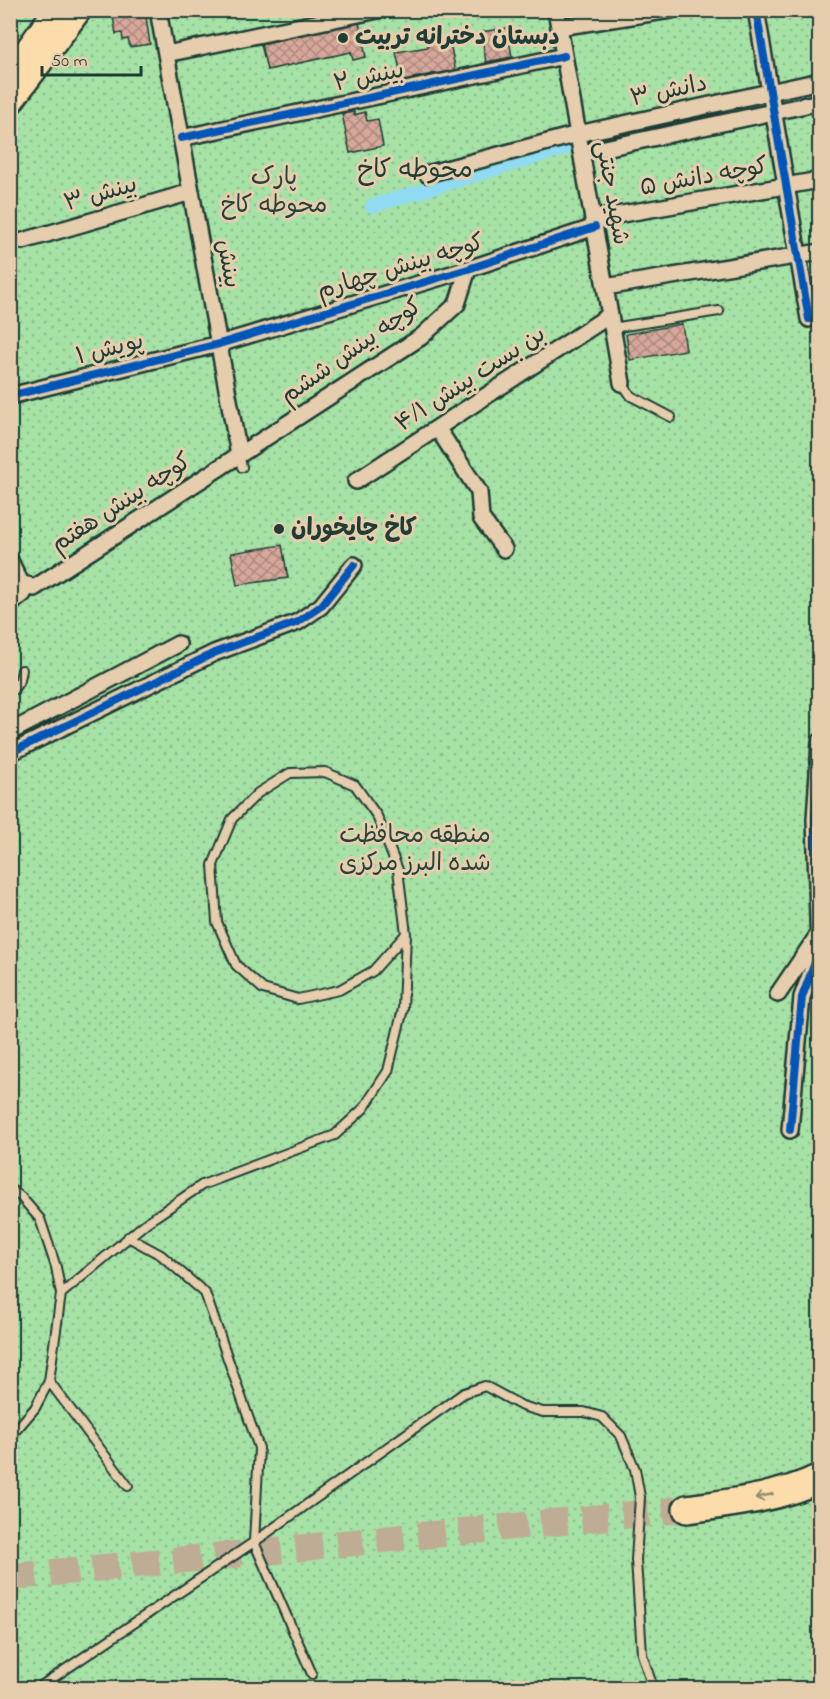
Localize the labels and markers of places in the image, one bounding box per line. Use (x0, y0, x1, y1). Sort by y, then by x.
place label: دبستان دخترانه تربیت (355, 21, 560, 56)
marker: دبستان دخترانه تربیت (336, 31, 350, 45)
place label: کاخ چایخوران (291, 512, 417, 547)
marker: کاخ چایخوران (272, 522, 286, 536)

